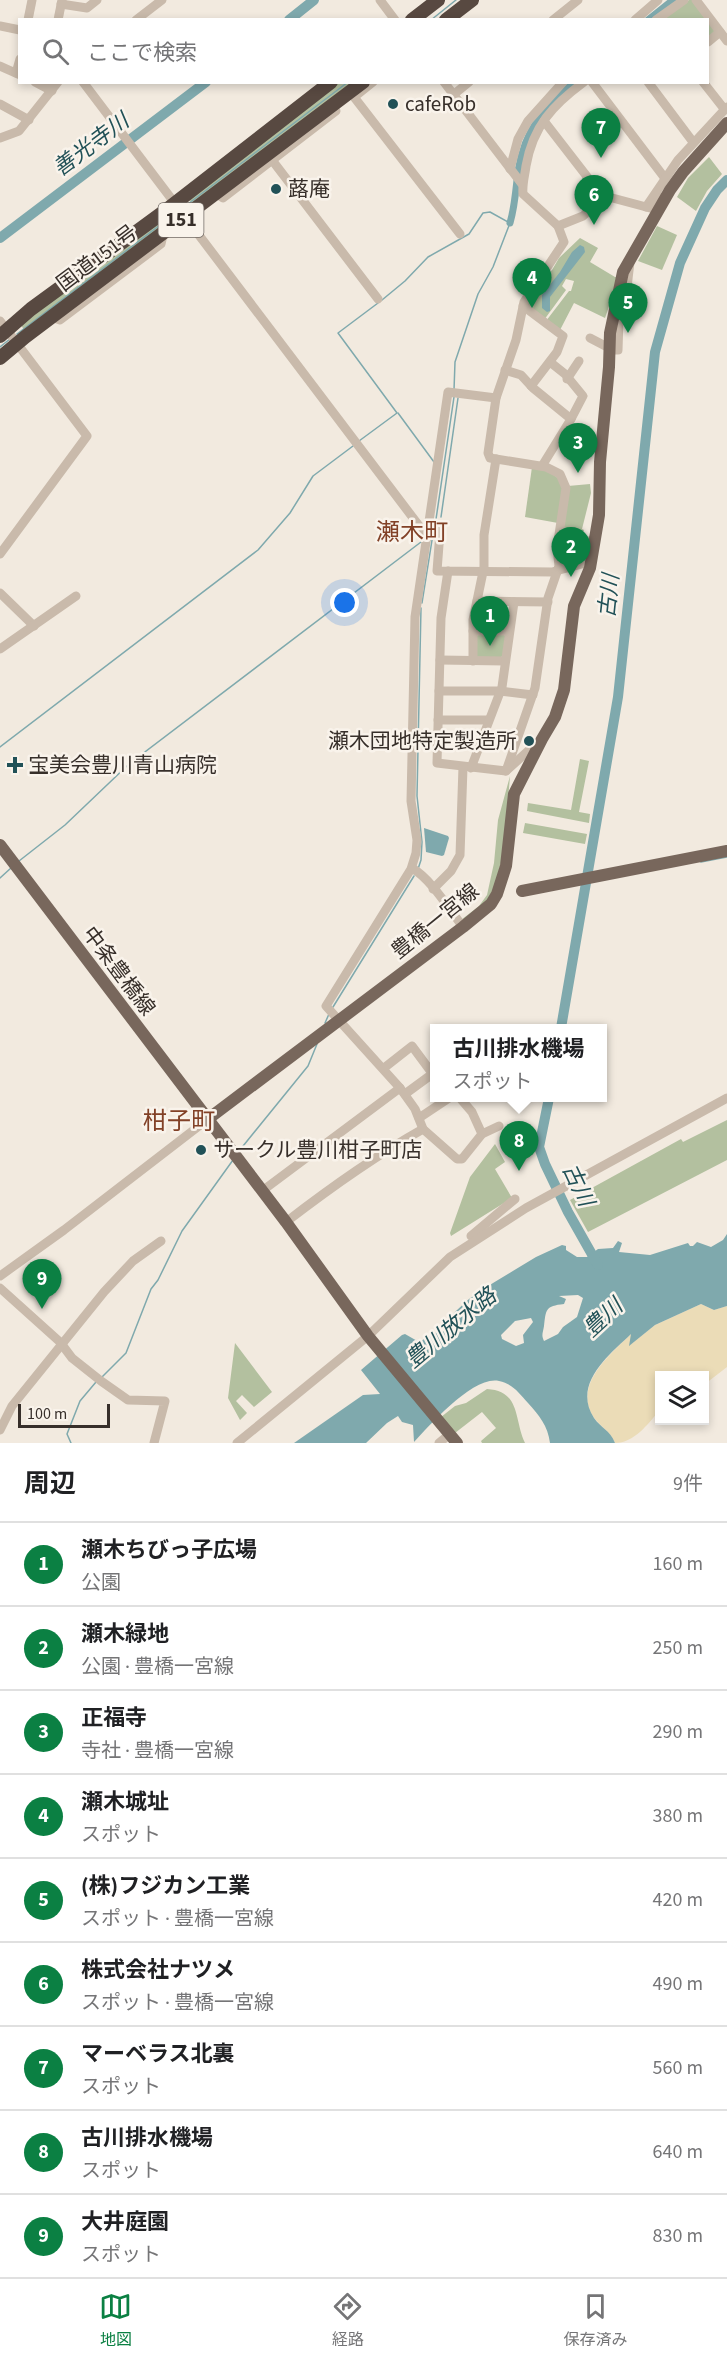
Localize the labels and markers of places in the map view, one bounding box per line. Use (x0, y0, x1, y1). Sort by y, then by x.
place label: cafeRob (405, 89, 476, 119)
marker: cafeRob (386, 97, 400, 111)
pin: 7 (582, 108, 620, 158)
place label: 蕗庵 (288, 174, 330, 204)
pin: 6 (574, 176, 614, 225)
marker: 蕗庵 (269, 182, 283, 196)
pin: 4 (512, 258, 552, 308)
pin: 5 (608, 284, 648, 333)
pin: 3 (558, 424, 598, 473)
pin: 2 (552, 528, 590, 577)
pin: 1 (470, 596, 510, 646)
place label: 瀬木団地特定製造所 (328, 726, 517, 756)
marker: 瀬木団地特定製造所 (522, 734, 536, 748)
place label: 宝美会豊川青山病院 (28, 750, 217, 780)
marker: 宝美会豊川青山病院 (6, 756, 24, 774)
pin: 8 (500, 1122, 538, 1171)
place label: サークル豊川柑子町店 (213, 1135, 422, 1165)
marker: サークル豊川柑子町店 (194, 1143, 208, 1157)
pin: 9 (22, 1260, 62, 1309)

